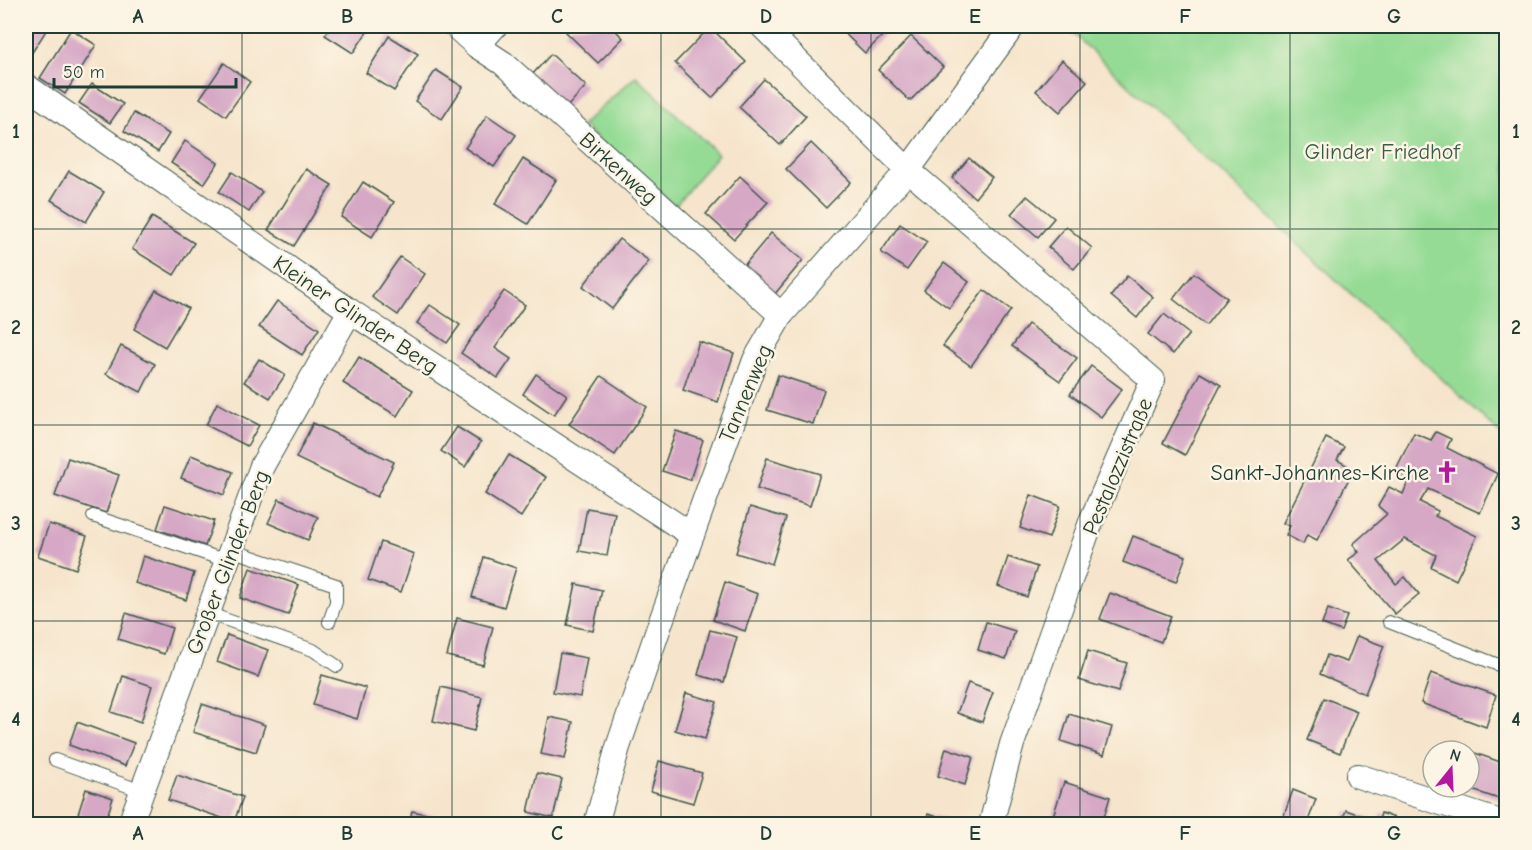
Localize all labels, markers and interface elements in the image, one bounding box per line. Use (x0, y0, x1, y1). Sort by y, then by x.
text: A (132, 5, 144, 28)
text: B (341, 5, 353, 28)
text: C (551, 5, 563, 28)
text: D (760, 5, 772, 28)
text: E (969, 5, 981, 28)
text: F (1179, 5, 1191, 28)
text: G (1387, 5, 1401, 28)
scale bar (54, 51, 236, 89)
text: 50 m (63, 62, 105, 83)
text: 1 (12, 120, 20, 143)
text: 1 (1512, 120, 1520, 143)
street label: Birkenweg (574, 127, 663, 211)
park label: Glinder Friedhof (1304, 139, 1461, 165)
street label: Kleiner Glinder Berg (268, 250, 443, 380)
text: 2 (11, 316, 21, 339)
text: 2 (1511, 316, 1521, 339)
street label: Tannenweg (714, 341, 778, 446)
street label: Pestalozzistraße (1077, 394, 1158, 539)
church icon: Sankt-Johannes-Kirche (1434, 459, 1460, 485)
place label: Sankt-Johannes-Kirche (1211, 460, 1429, 486)
street label: Großer Glinder Berg (181, 467, 275, 658)
text: 3 (11, 512, 21, 535)
text: 3 (1511, 512, 1521, 535)
text: 4 (11, 708, 21, 731)
text: 4 (1511, 708, 1521, 731)
north arrow (1421, 739, 1481, 799)
text: N (1448, 746, 1463, 766)
text: A (132, 822, 144, 845)
text: B (341, 822, 353, 845)
text: C (551, 822, 563, 845)
text: D (760, 822, 772, 845)
text: E (969, 822, 981, 845)
text: F (1179, 822, 1191, 845)
text: G (1387, 822, 1401, 845)

